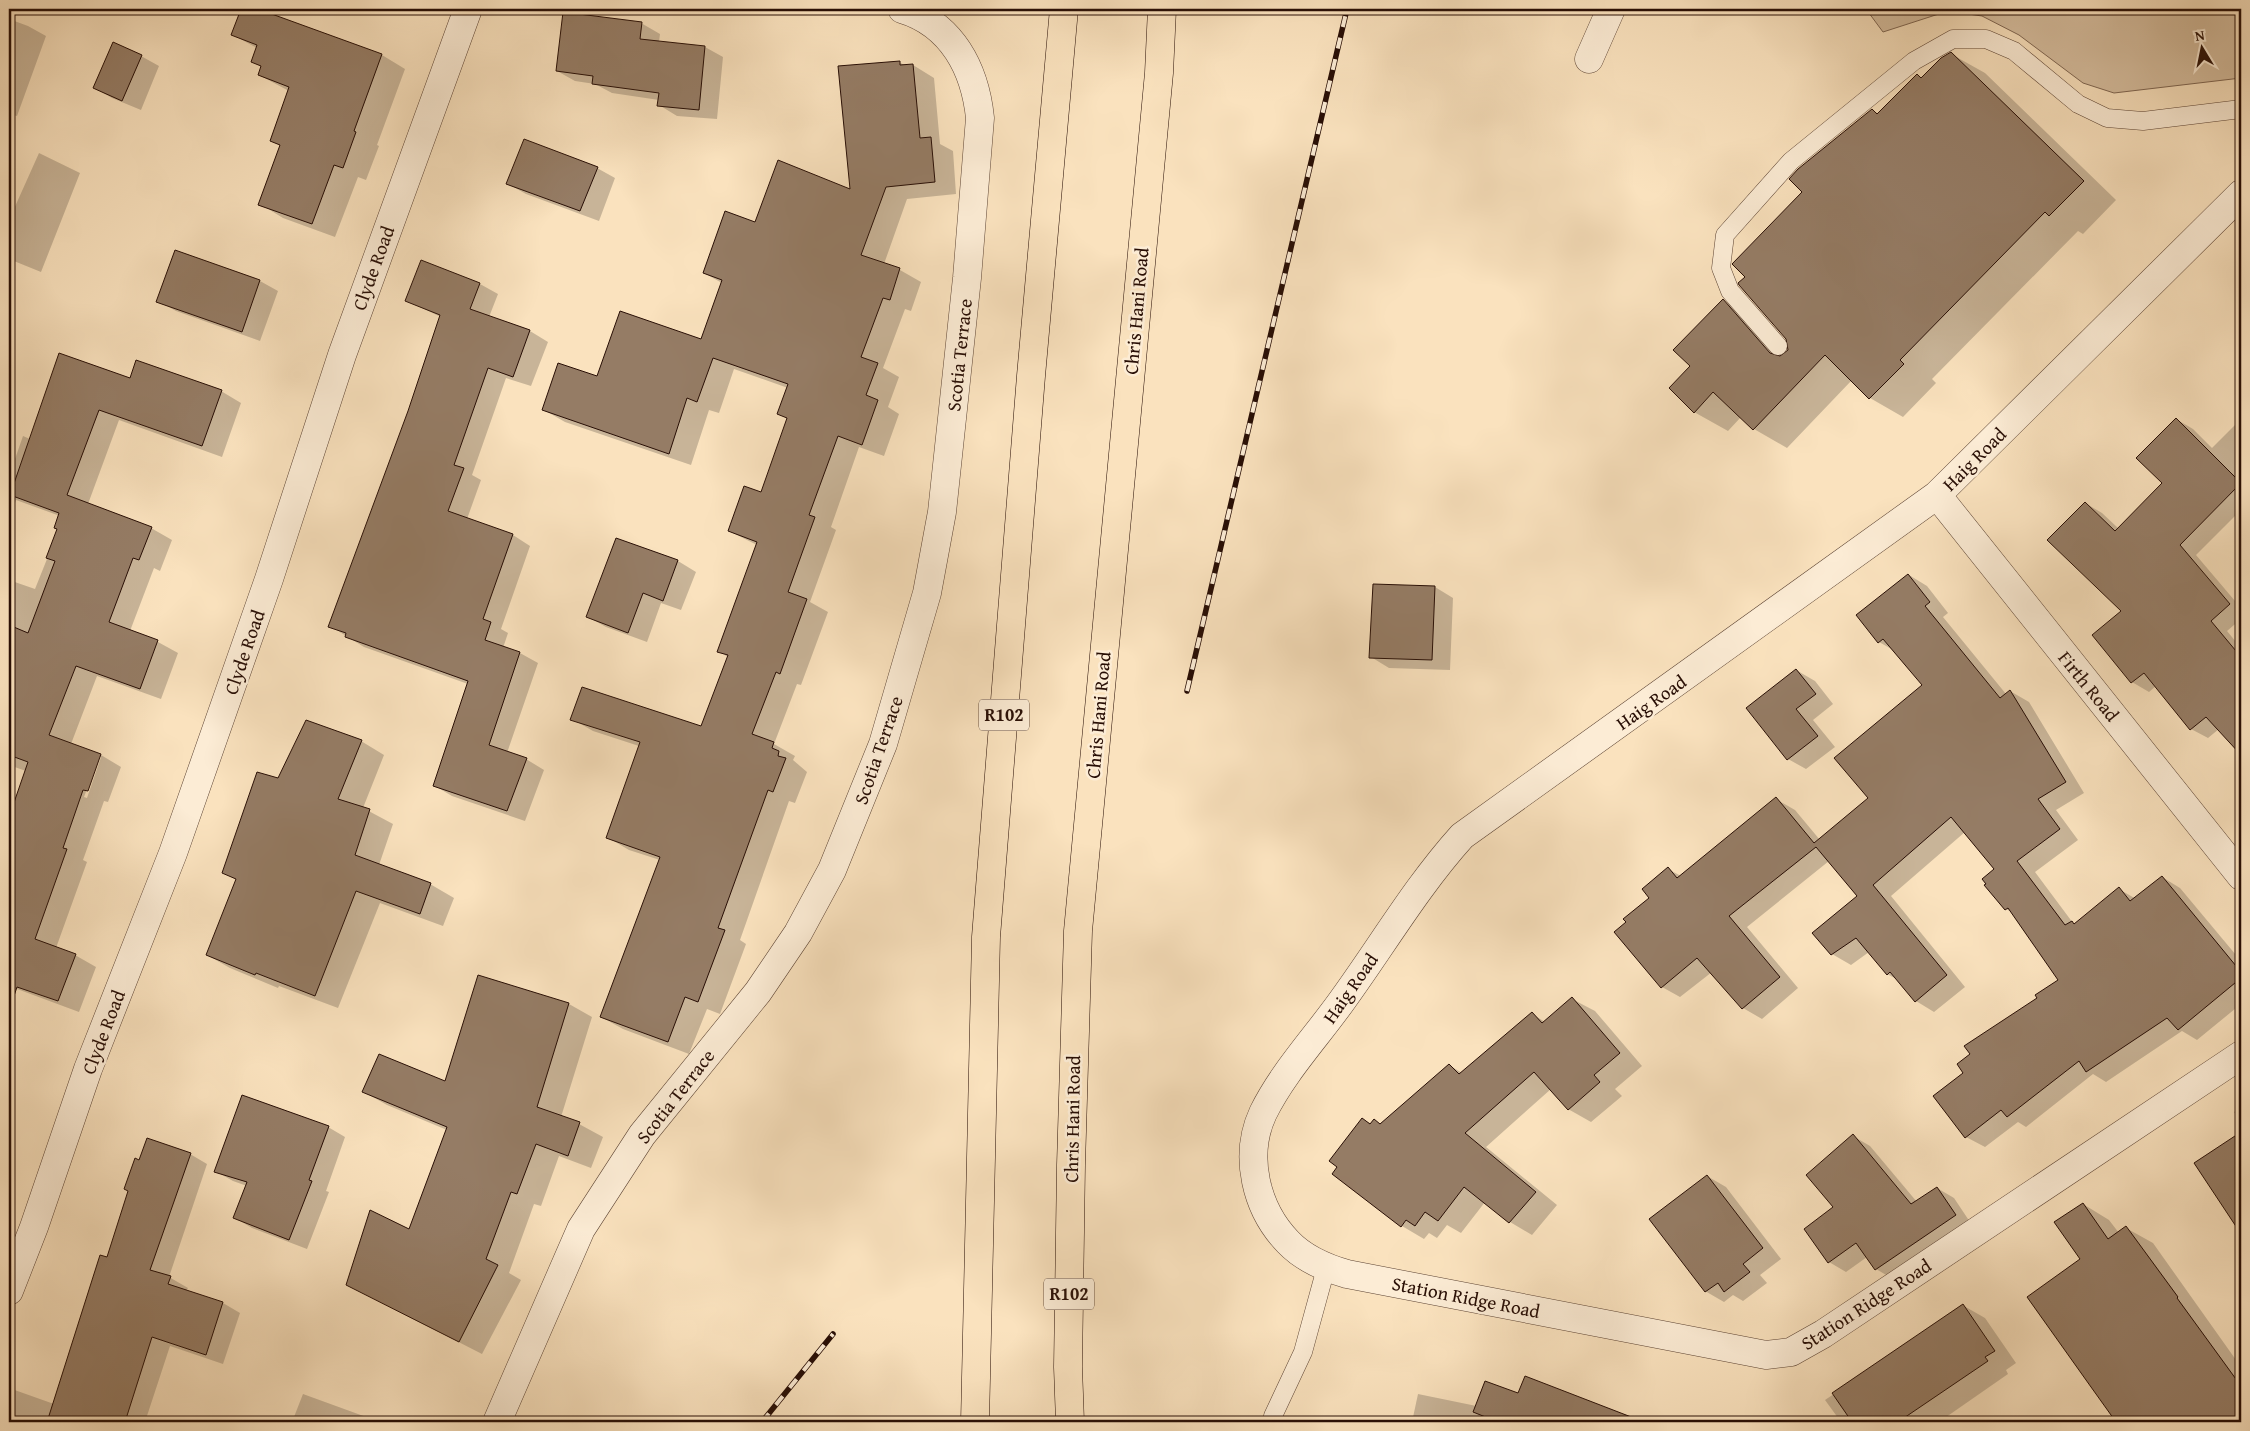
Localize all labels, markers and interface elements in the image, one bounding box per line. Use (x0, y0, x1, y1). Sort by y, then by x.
north arrow (2178, 22, 2228, 72)
text: N (2193, 24, 2207, 46)
street label: Clyde Road (345, 221, 402, 314)
street label: Chris Hani Road (1117, 245, 1156, 376)
street label: Scotia Terrace (939, 297, 979, 413)
street label: Haig Road (1936, 420, 2013, 497)
street label: Clyde Road (216, 605, 272, 698)
street label: Firth Road (2052, 645, 2127, 728)
street label: Chris Hani Road (1079, 649, 1118, 780)
street label: Haig Road (1610, 667, 1693, 737)
street label: Scotia Terrace (846, 692, 910, 808)
road number: R102 (979, 700, 1029, 730)
street label: Haig Road (1315, 946, 1385, 1029)
street label: Clyde Road (74, 985, 132, 1078)
street label: Scotia Terrace (629, 1043, 721, 1149)
street label: Chris Hani Road (1057, 1054, 1087, 1183)
street label: Station Ridge Road (1795, 1251, 1937, 1357)
street label: Station Ridge Road (1390, 1269, 1543, 1325)
road number: R102 (1044, 1278, 1094, 1310)

